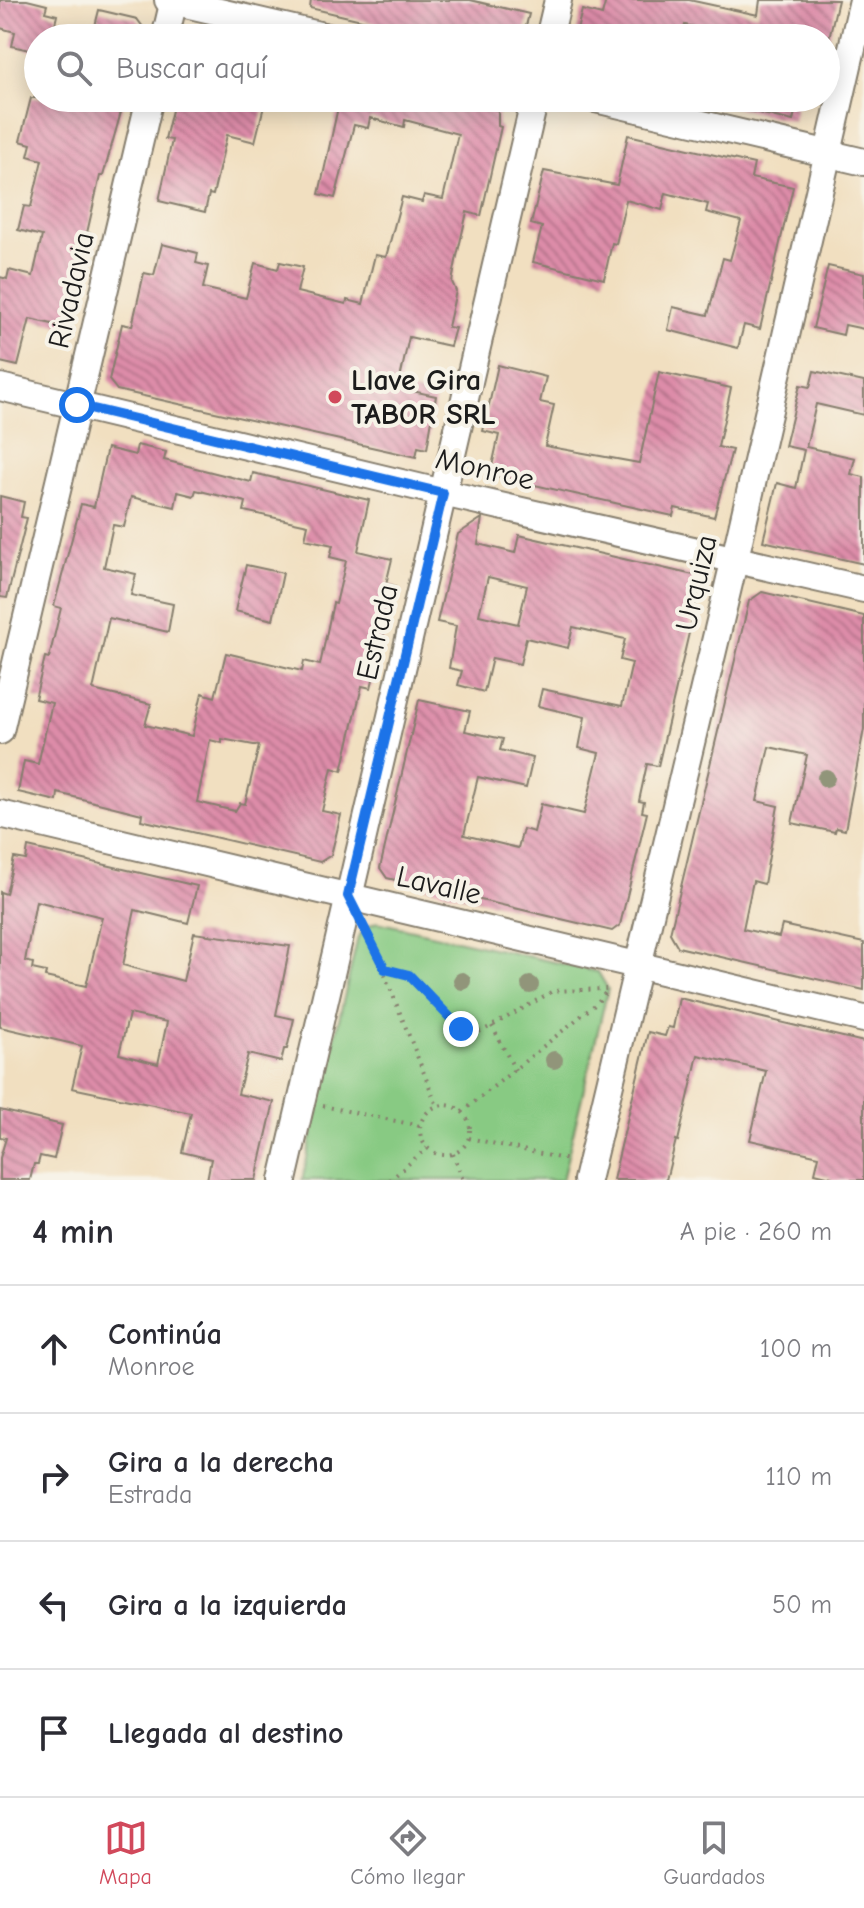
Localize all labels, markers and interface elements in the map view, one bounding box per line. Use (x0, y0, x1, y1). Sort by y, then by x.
search box (24, 24, 840, 112)
icon: search (52, 46, 96, 90)
text: Buscar aquí (116, 51, 267, 86)
street label: Rivadavia (41, 229, 102, 352)
place label: Llave Gira TABOR SRL (351, 363, 496, 432)
route start (59, 387, 95, 423)
marker: Llave Gira TABOR SRL (326, 388, 344, 406)
street label: Monroe (432, 441, 537, 498)
street label: Urquiza (668, 532, 725, 635)
street label: Estrada (349, 581, 405, 683)
street label: Lavalle (393, 859, 485, 912)
route end (443, 1011, 479, 1047)
text: 4 min (32, 1212, 114, 1252)
text: A pie · 260 m (680, 1217, 832, 1247)
text: Continúa (108, 1317, 222, 1352)
icon: ahead (32, 1327, 76, 1371)
text: 100 m (760, 1334, 832, 1364)
text: Monroe (108, 1352, 195, 1382)
text: Gira a la derecha (108, 1445, 334, 1480)
icon: right (32, 1455, 76, 1499)
text: 110 m (765, 1462, 832, 1492)
text: Estrada (108, 1480, 192, 1510)
icon: left (32, 1583, 76, 1627)
text: Gira a la izquierda (108, 1588, 347, 1623)
text: 50 m (772, 1590, 832, 1620)
icon: arrive (32, 1711, 76, 1755)
text: Llegada al destino (108, 1716, 344, 1751)
tab: Mapa (99, 1816, 152, 1890)
tab: Cómo llegar (350, 1816, 465, 1890)
tab: Guardados (663, 1816, 765, 1890)

